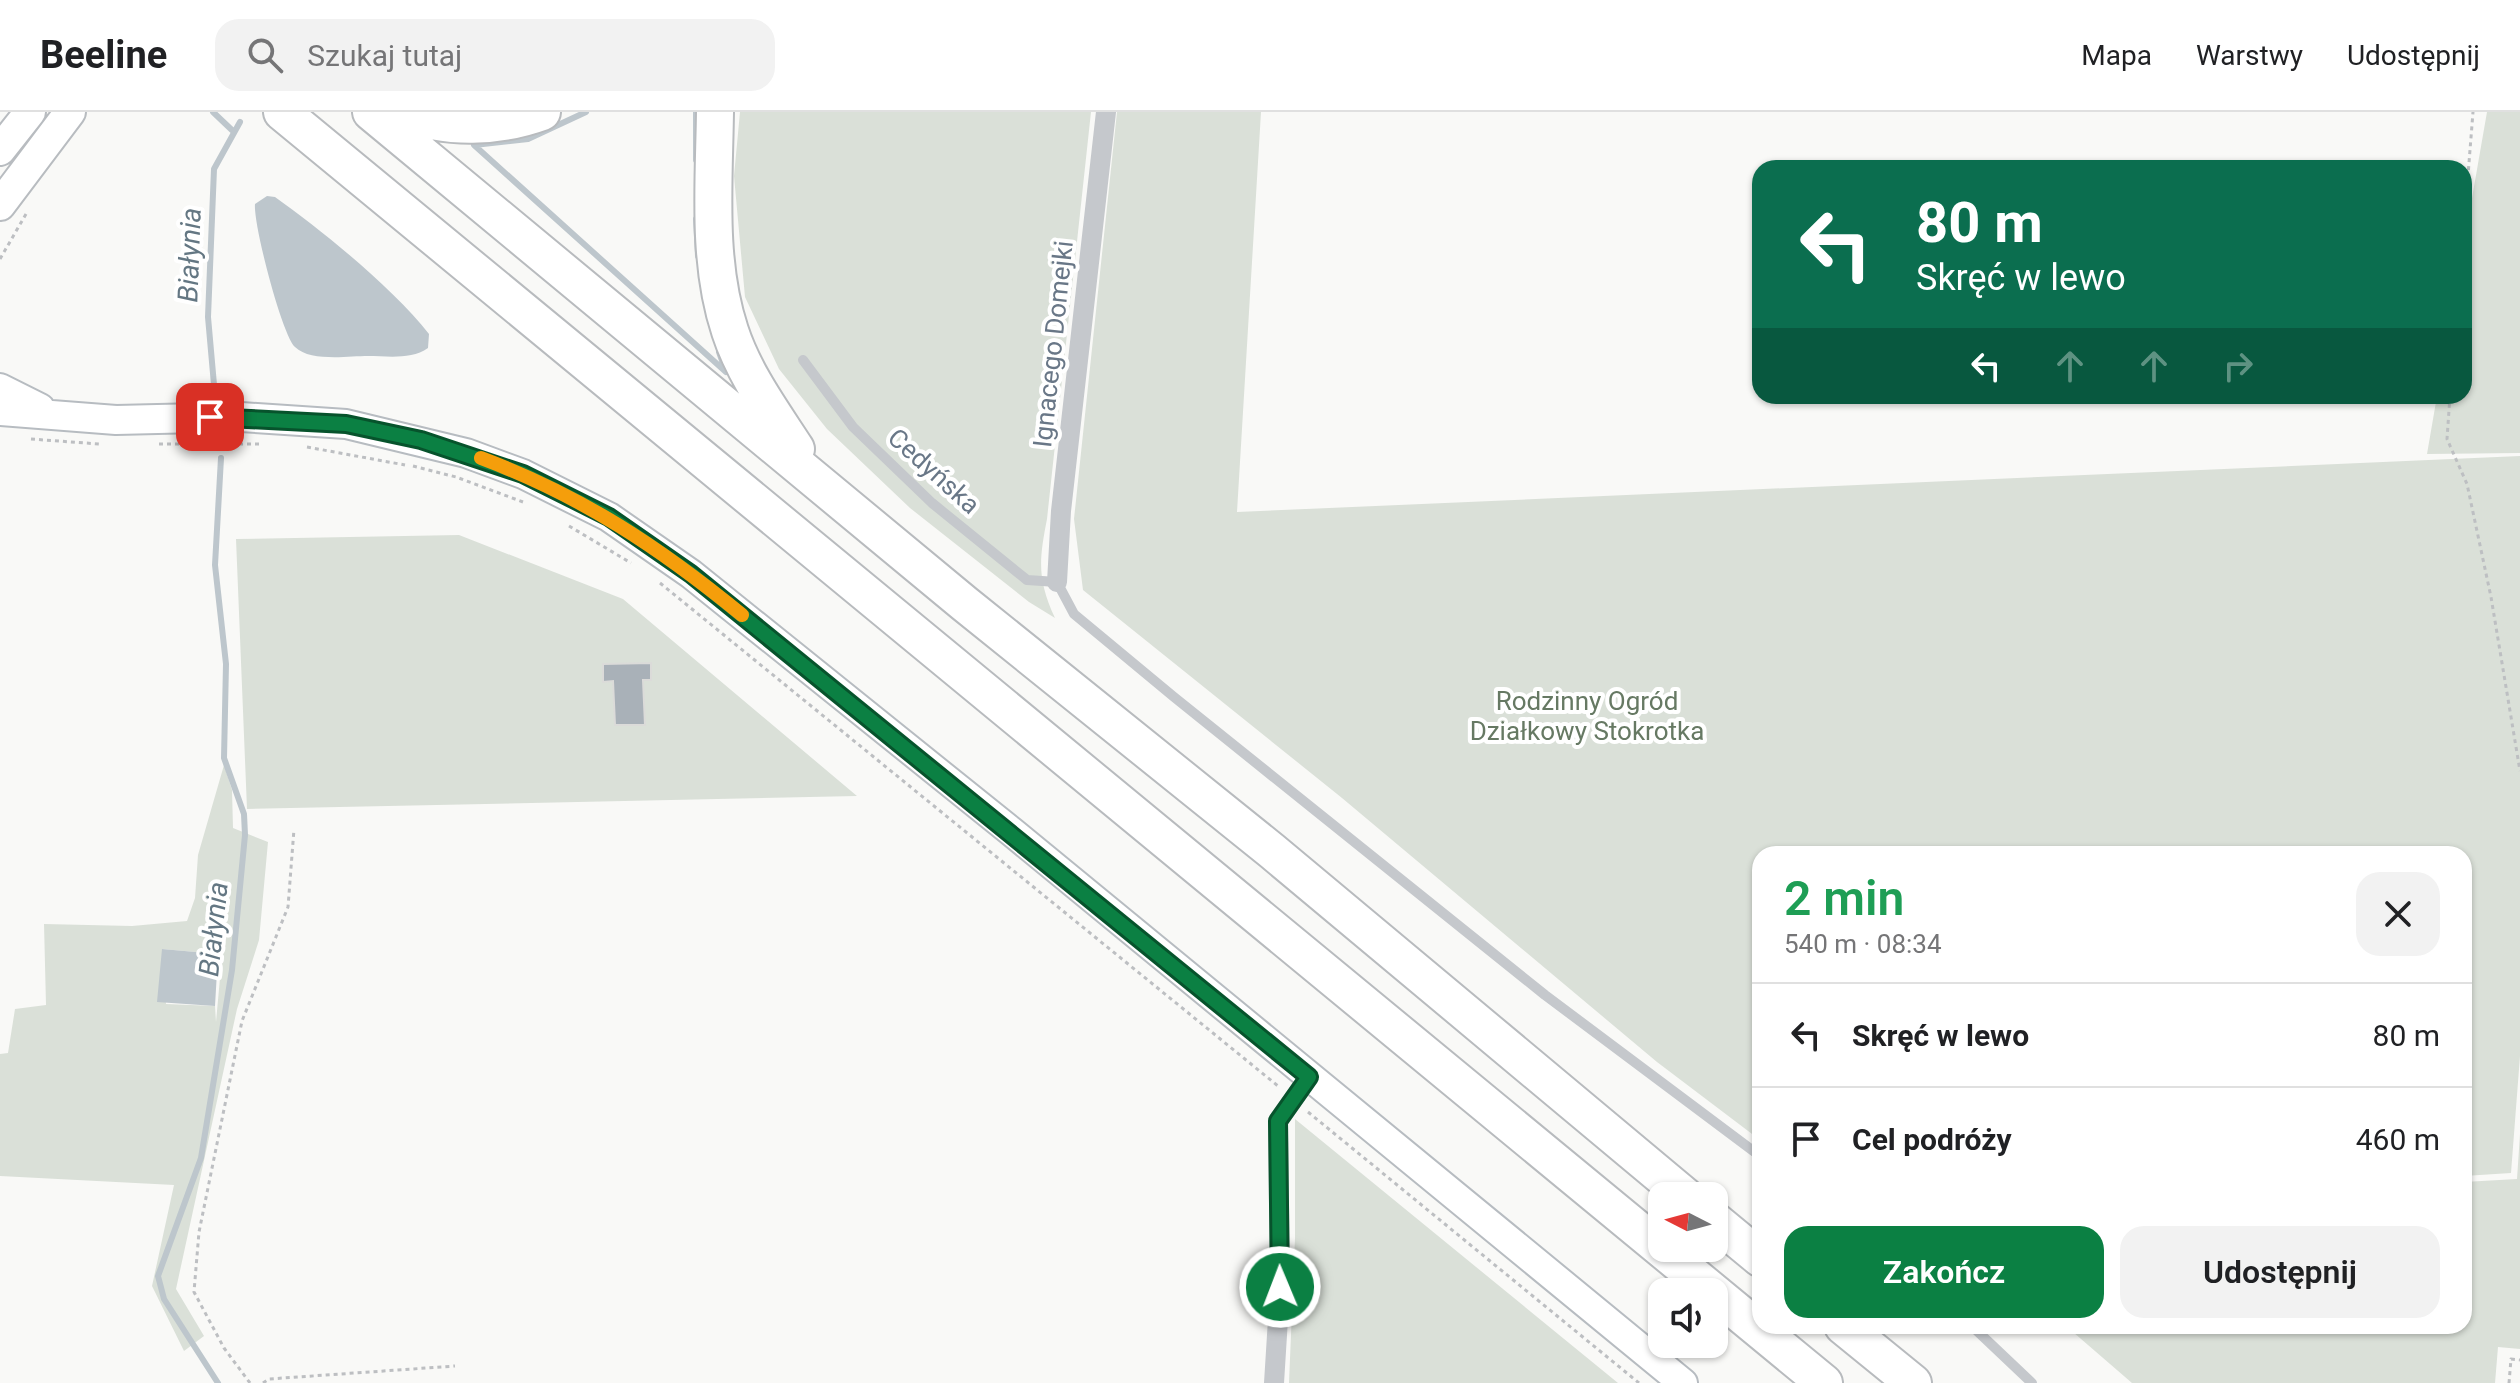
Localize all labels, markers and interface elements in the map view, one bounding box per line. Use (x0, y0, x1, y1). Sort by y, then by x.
search box (215, 19, 775, 91)
text: Beeline (40, 33, 167, 77)
icon: search (243, 33, 287, 77)
text: Szukaj tutaj (307, 38, 462, 73)
text: Mapa (2081, 39, 2152, 72)
text: Warstwy (2196, 39, 2303, 72)
text: Udostępnij (2347, 39, 2480, 72)
text: 80 m (1916, 190, 2043, 256)
icon: left (1784, 192, 1888, 296)
water label: Białynia (171, 207, 208, 303)
street label: Ignacego Domejki (1027, 239, 1079, 449)
text: Skręć w lewo (1916, 257, 2126, 299)
icon: left (1964, 344, 2008, 388)
icon: ahead (2048, 344, 2092, 388)
icon: ahead (2132, 344, 2176, 388)
icon: right (2216, 344, 2260, 388)
pin (176, 383, 244, 451)
icon: arrive (188, 395, 232, 439)
street label: Cedyńska (882, 422, 986, 520)
park label: Rodzinny Ogród Działkowy Stokrotka (1470, 686, 1704, 746)
text: 2 min (1784, 870, 1904, 927)
button: close (2356, 872, 2440, 956)
water label: Białynia (192, 880, 235, 978)
text: 540 m · 08:34 (1784, 929, 1942, 959)
icon: left (1784, 1013, 1828, 1057)
text: Skręć w lewo (1852, 1018, 2029, 1053)
text: 80 m (2373, 1018, 2440, 1053)
icon: arrive (1784, 1117, 1828, 1161)
text: Cel podróży (1852, 1122, 2012, 1157)
text: 460 m (2356, 1122, 2440, 1157)
north arrow (1648, 1182, 1728, 1262)
map controls (1648, 1182, 1728, 1358)
button: Zakończ (1784, 1226, 2104, 1318)
button: Udostępnij (2120, 1226, 2440, 1318)
position arrow (1238, 1245, 1322, 1329)
button: sound (1648, 1278, 1728, 1358)

